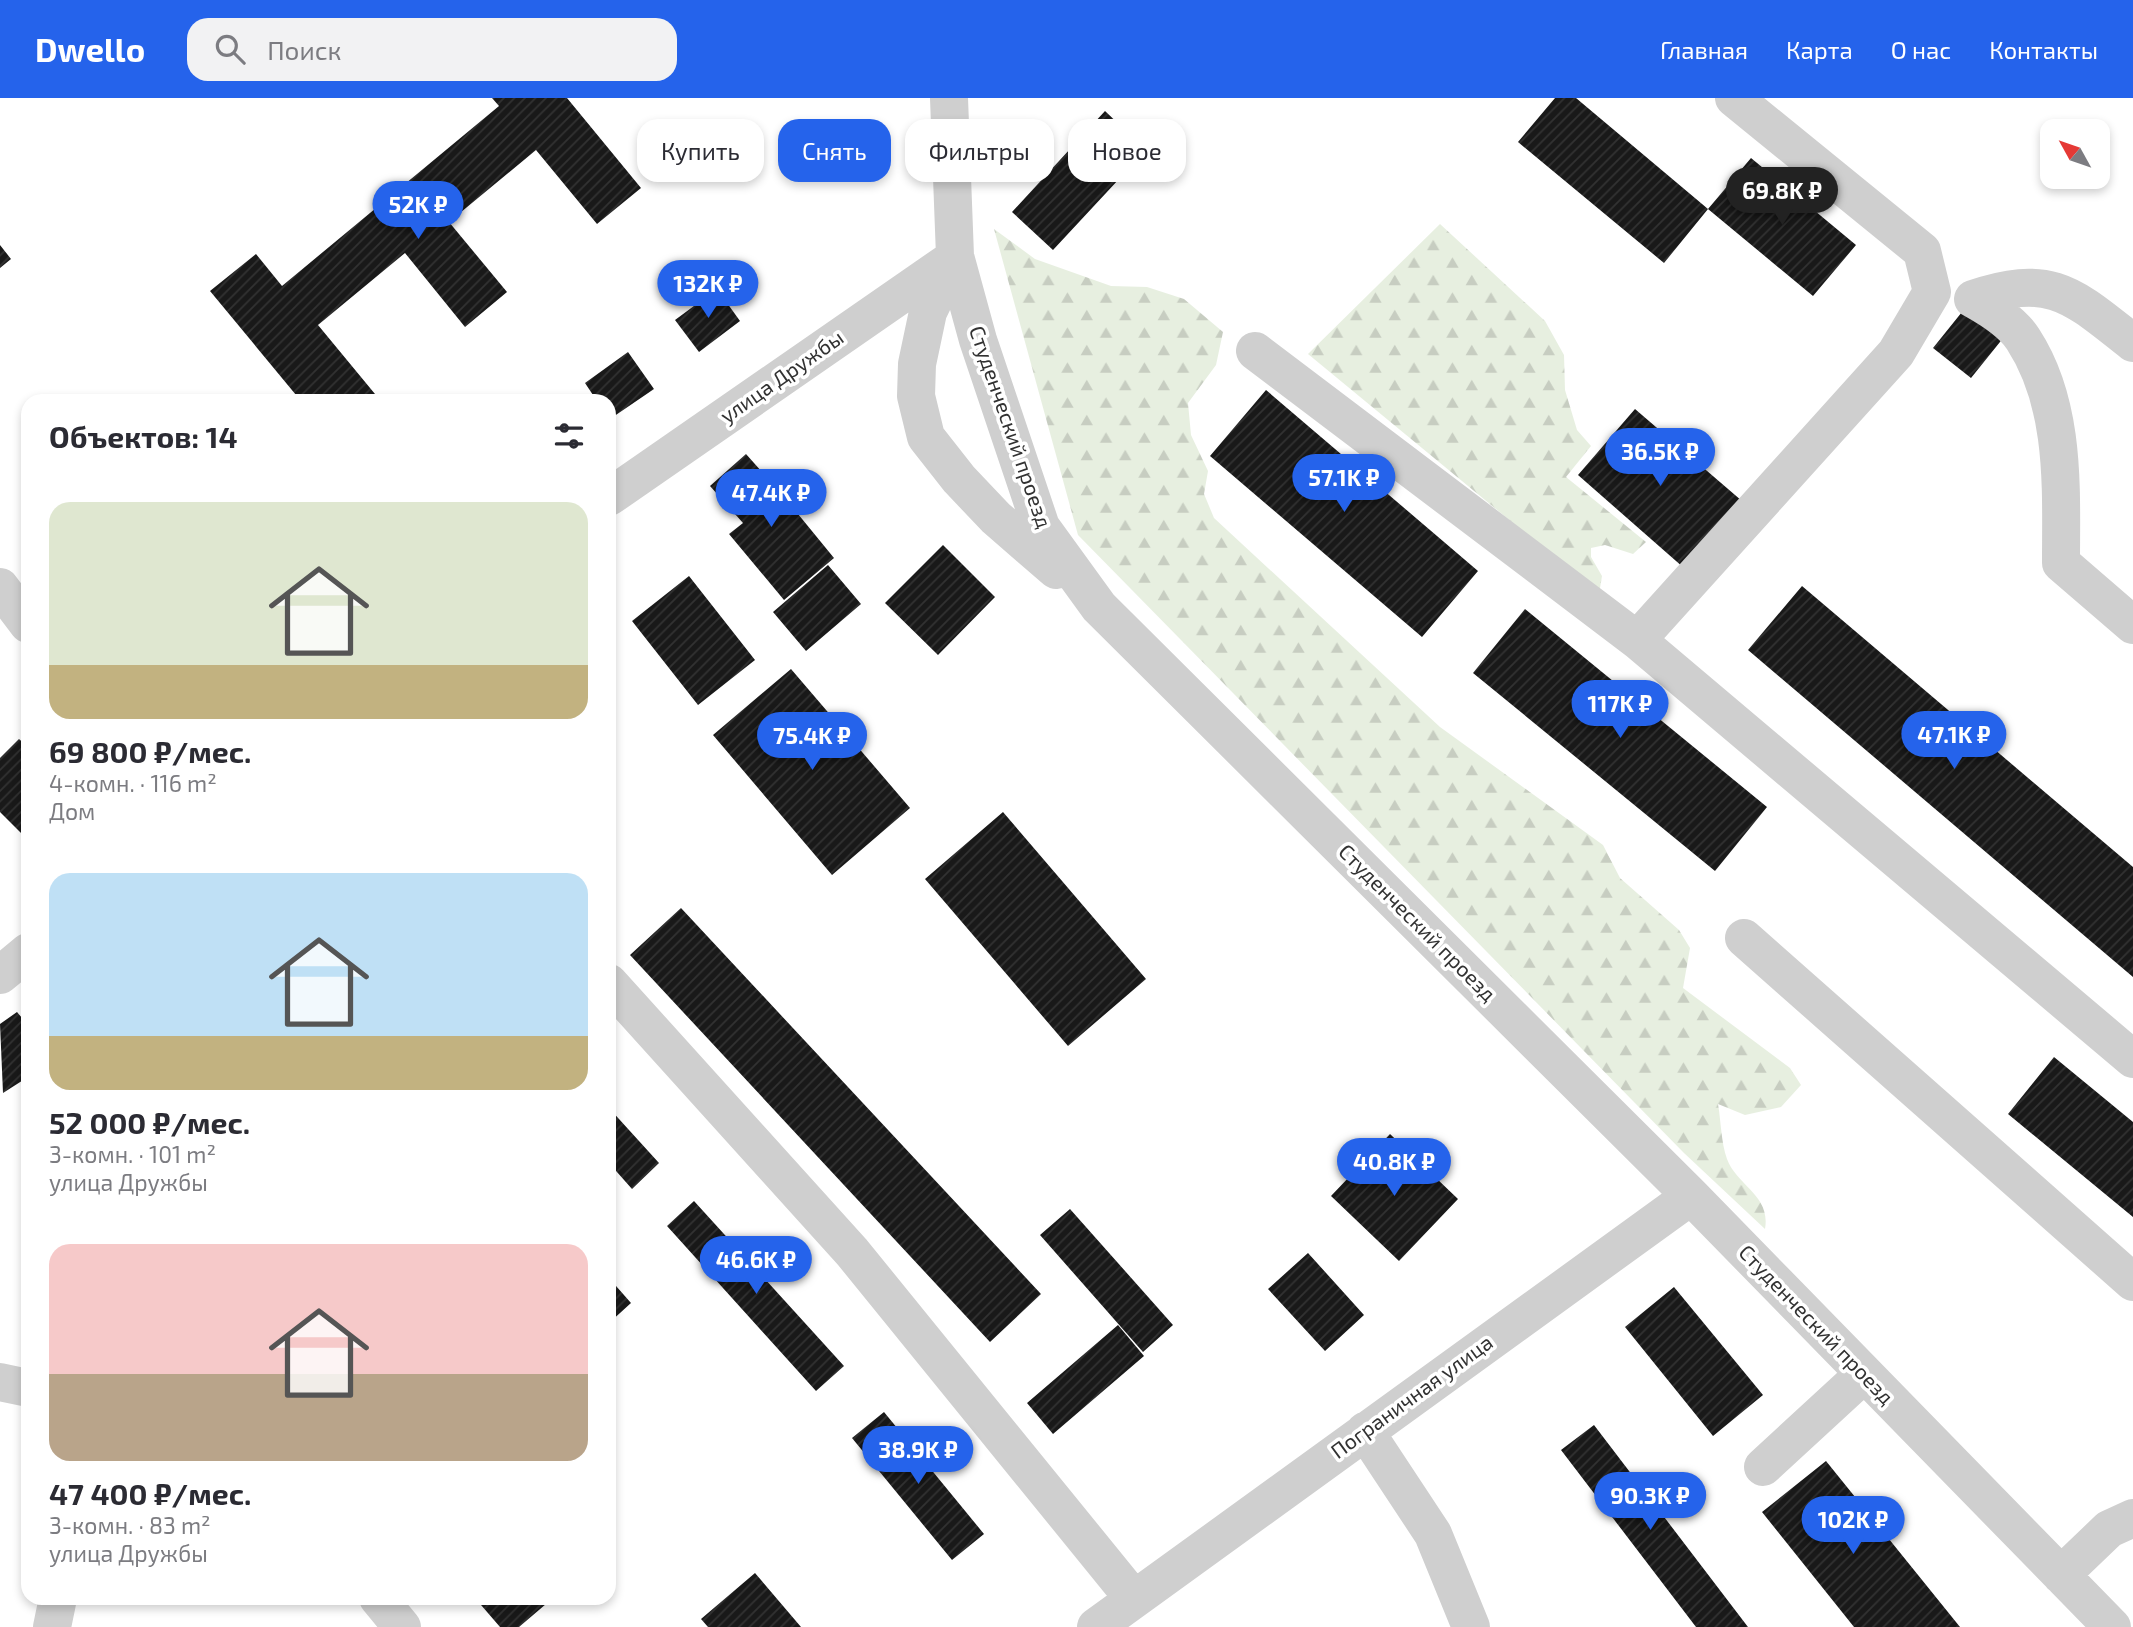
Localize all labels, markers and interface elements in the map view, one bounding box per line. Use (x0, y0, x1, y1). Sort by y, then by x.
search box (187, 18, 677, 81)
text: Dwello (35, 29, 145, 69)
icon: search (211, 30, 249, 68)
text: Поиск (267, 34, 341, 65)
text: Главная (1660, 35, 1748, 64)
text: Карта (1786, 35, 1853, 64)
text: О нас (1891, 35, 1951, 64)
text: Контакты (1989, 35, 2098, 64)
chip: Купить (637, 119, 764, 182)
chip: Снять (778, 119, 891, 182)
chip: Фильтры (905, 119, 1054, 182)
chip: Новое (1068, 119, 1186, 182)
north arrow (2040, 119, 2110, 189)
map controls (2040, 119, 2110, 189)
pin: 69.8K ₽ (1717, 167, 1847, 227)
text: 69.8K ₽ (1742, 176, 1822, 204)
pin: 52K ₽ (369, 181, 467, 241)
text: 52K ₽ (389, 190, 447, 218)
pin: 132K ₽ (651, 260, 765, 320)
text: 132K ₽ (673, 269, 743, 297)
street label: Студенческий проезд (964, 322, 1058, 531)
street label: улица Дружбы (715, 324, 848, 428)
icon: filters (550, 417, 588, 455)
text: Объектов: 14 (49, 418, 238, 454)
pin: 36.5K ₽ (1595, 428, 1725, 488)
text: 36.5K ₽ (1621, 437, 1699, 465)
pin: 57.1K ₽ (1279, 454, 1409, 514)
text: 57.1K ₽ (1308, 463, 1380, 491)
pin: 47.4K ₽ (706, 470, 836, 529)
text: 47.4K ₽ (732, 478, 810, 506)
icon: home (256, 548, 382, 674)
pin: 117K ₽ (1563, 680, 1677, 740)
text: 117K ₽ (1588, 689, 1652, 717)
pin: 75.4K ₽ (747, 712, 877, 772)
pin: 47.1K ₽ (1889, 712, 2019, 771)
text: 47.1K ₽ (1917, 720, 1991, 748)
text: 75.4K ₽ (773, 721, 851, 749)
text: 69 800 ₽/мес. (49, 733, 251, 769)
text: 4-комн. · 116 m² (49, 769, 217, 797)
text: Дом (49, 797, 95, 825)
street label: Студенческий проезд (1334, 838, 1502, 1006)
icon: home (256, 919, 382, 1045)
text: 52 000 ₽/мес. (49, 1104, 250, 1140)
pin: 40.8K ₽ (1329, 1138, 1459, 1198)
text: 3-комн. · 101 m² (49, 1140, 216, 1168)
text: 40.8K ₽ (1353, 1147, 1435, 1175)
text: улица Дружбы (49, 1168, 208, 1196)
pin: 46.6K ₽ (691, 1236, 821, 1296)
street label: Студенческий проезд (1734, 1239, 1900, 1410)
text: 46.6K ₽ (716, 1245, 796, 1273)
icon: home (256, 1290, 382, 1416)
street label: Пограничная улица (1325, 1329, 1497, 1464)
pin: 38.9K ₽ (853, 1426, 983, 1486)
text: 38.9K ₽ (878, 1435, 958, 1463)
pin: 90.3K ₽ (1585, 1472, 1715, 1532)
text: 47 400 ₽/мес. (49, 1475, 251, 1511)
text: 90.3K ₽ (1610, 1481, 1690, 1509)
pin: 102K ₽ (1796, 1496, 1910, 1556)
text: 102K ₽ (1818, 1505, 1888, 1533)
text: 3-комн. · 83 m² (49, 1511, 211, 1539)
text: улица Дружбы (49, 1539, 208, 1567)

